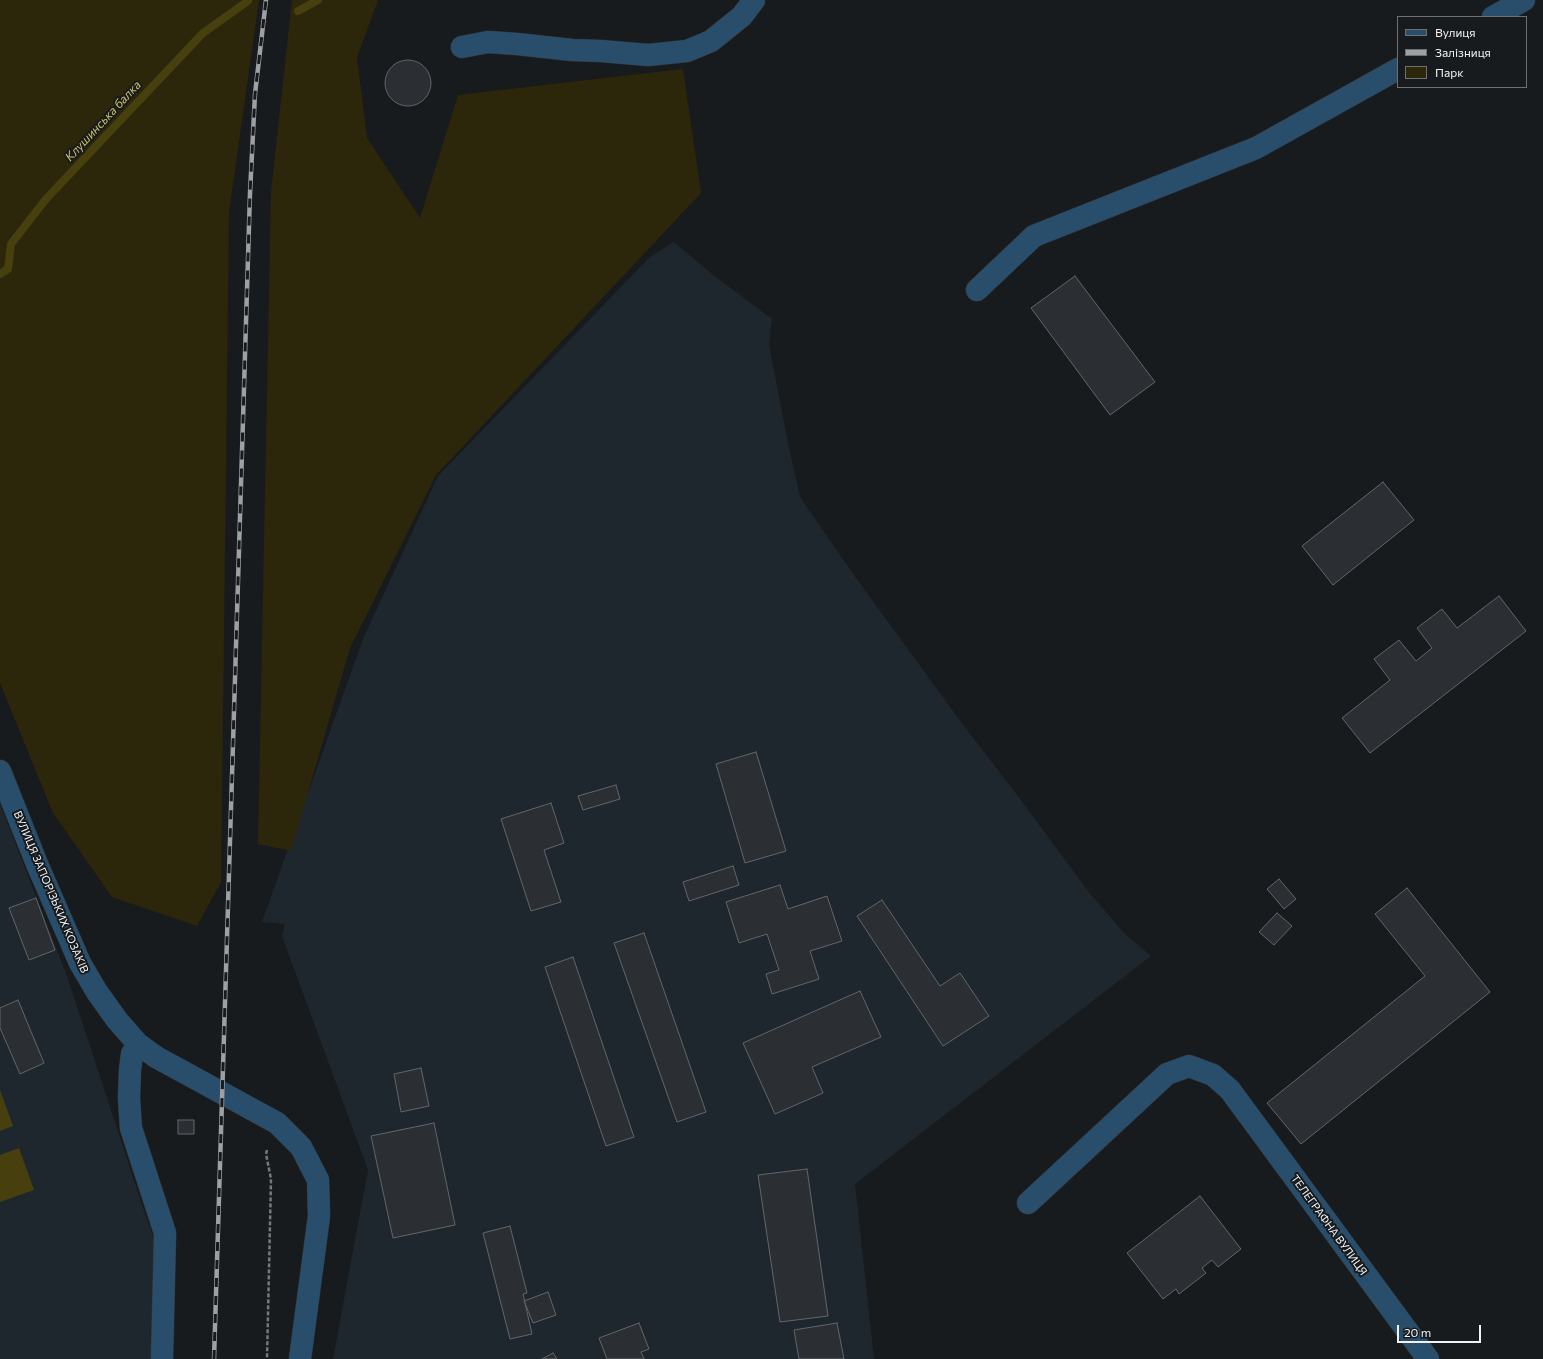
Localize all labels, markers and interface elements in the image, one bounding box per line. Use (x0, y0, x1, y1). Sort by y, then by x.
legend (1397, 16, 1527, 88)
text: Вулиця (1435, 25, 1476, 39)
text: Залізниця (1435, 45, 1491, 59)
text: Парк (1435, 65, 1464, 79)
water label: Клушинська балка (62, 78, 144, 164)
street label: ВУЛИЦЯ ЗАПОРІЗЬКИХ КОЗАКІВ (11, 809, 91, 975)
street label: ТЕЛЕГРАФНА ВУЛИЦЯ (1288, 1172, 1370, 1278)
scale bar (1399, 1317, 1483, 1343)
text: 20 m (1404, 1325, 1431, 1339)

